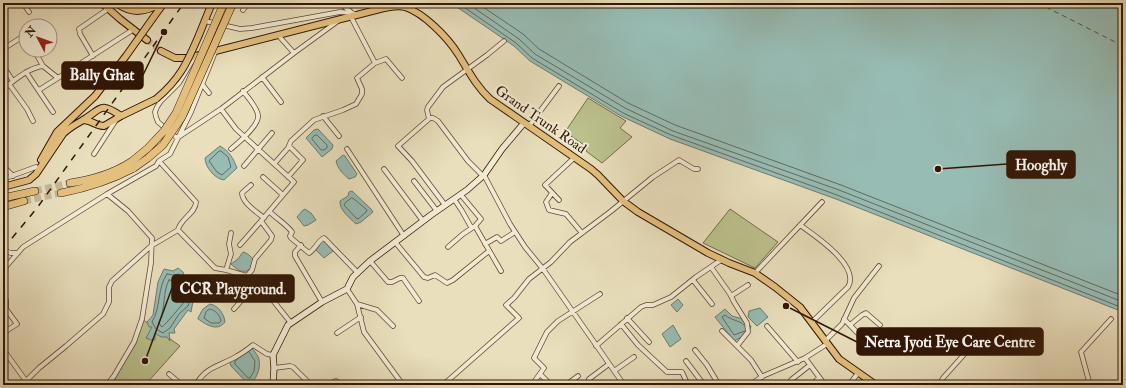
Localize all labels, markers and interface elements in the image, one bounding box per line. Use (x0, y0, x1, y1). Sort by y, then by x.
north arrow (18, 18, 58, 58)
text: N (22, 23, 40, 41)
callout: Bally Ghat (62, 62, 143, 89)
text: Bally Ghat (70, 66, 135, 86)
street label: Grand Trunk Road (492, 82, 590, 157)
callout: Hooghly (1007, 151, 1075, 178)
text: Hooghly (1015, 156, 1068, 176)
callout: CCR Playground. (172, 275, 294, 302)
text: CCR Playground. (180, 280, 286, 300)
callout: Netra Jyoti Eye Care Centre (857, 328, 1043, 355)
text: Netra Jyoti Eye Care Centre (864, 333, 1036, 353)

